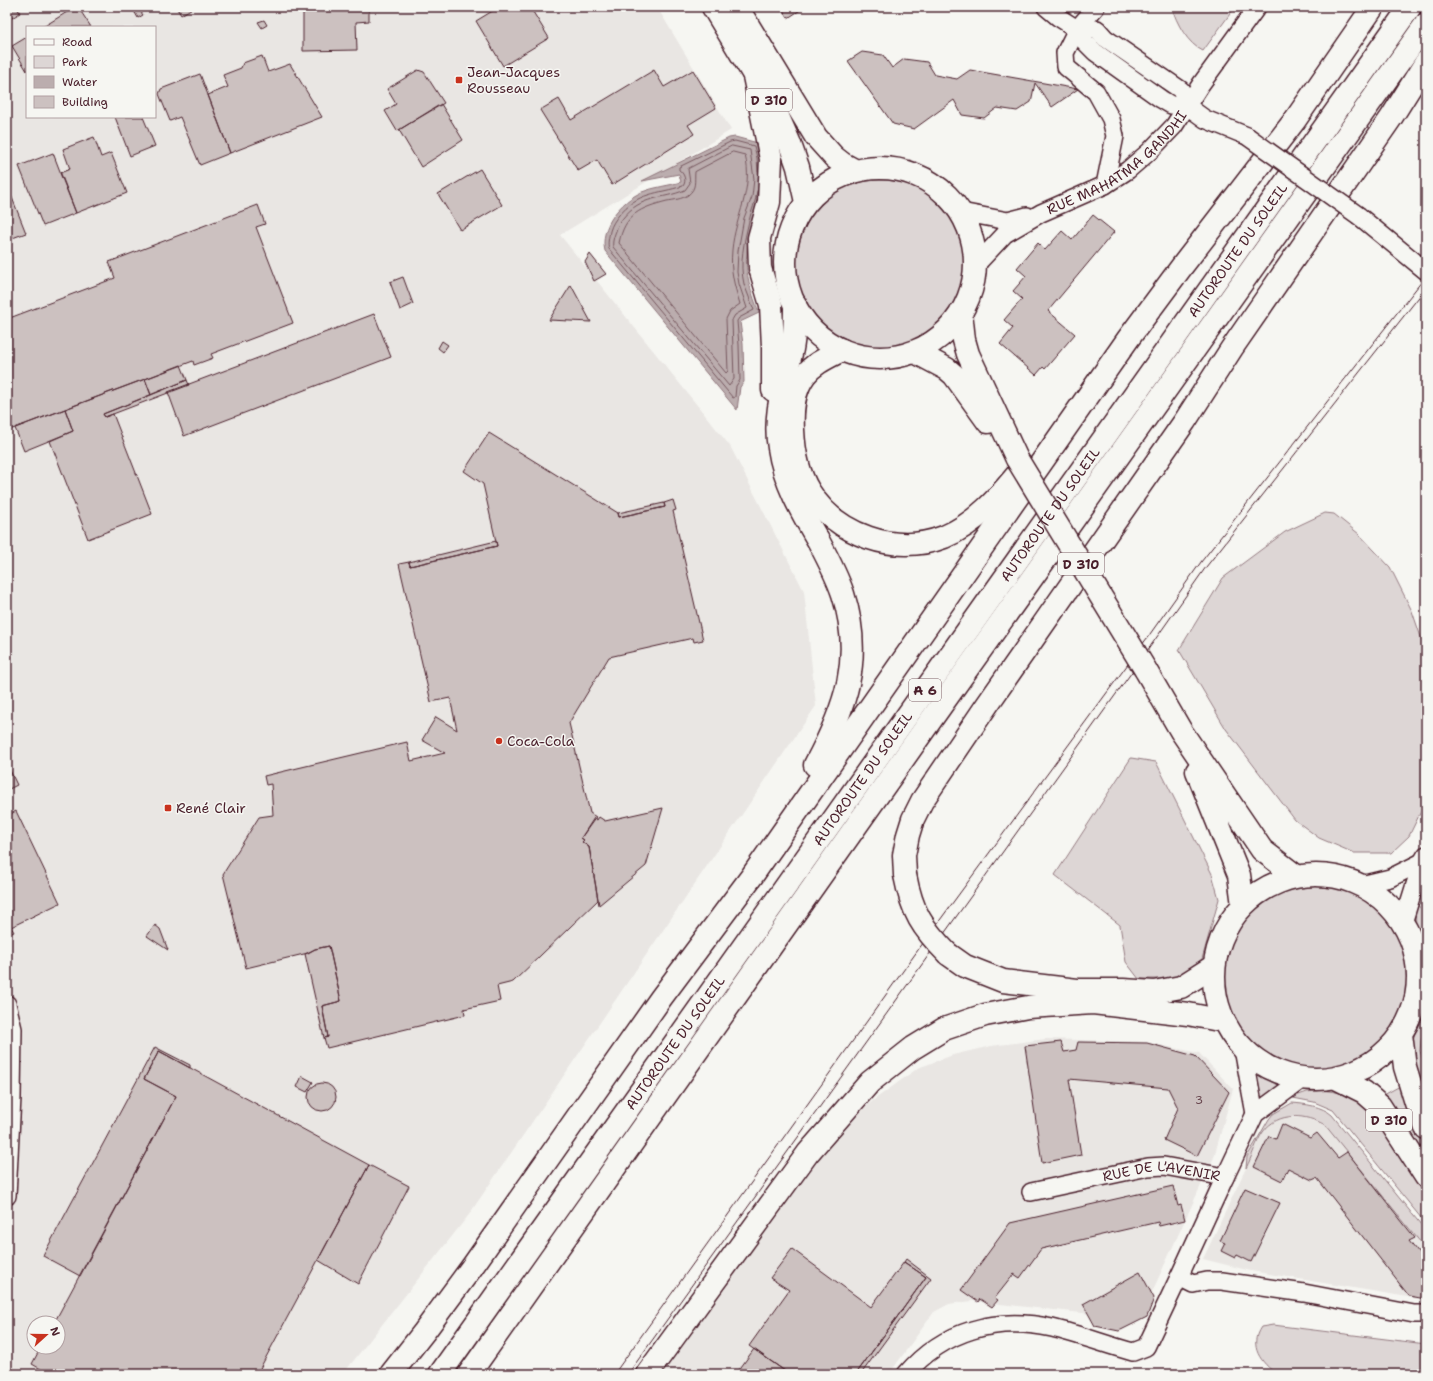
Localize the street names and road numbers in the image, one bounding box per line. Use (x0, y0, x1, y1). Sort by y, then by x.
road number: D 310 (746, 89, 792, 111)
street label: RUE MAHATMA GANDHI (1044, 107, 1191, 218)
street label: AUTOROUTE DU SOLEIL (1184, 179, 1291, 321)
street label: AUTOROUTE DU SOLEIL (996, 444, 1104, 585)
road number: D 310 (1058, 553, 1104, 575)
road number: A 6 (909, 679, 941, 701)
street label: AUTOROUTE DU SOLEIL (809, 708, 916, 849)
street label: AUTOROUTE DU SOLEIL (621, 972, 729, 1113)
road number: D 310 (1366, 1109, 1412, 1131)
street label: RUE DE L'AVENIR (1101, 1157, 1222, 1185)

